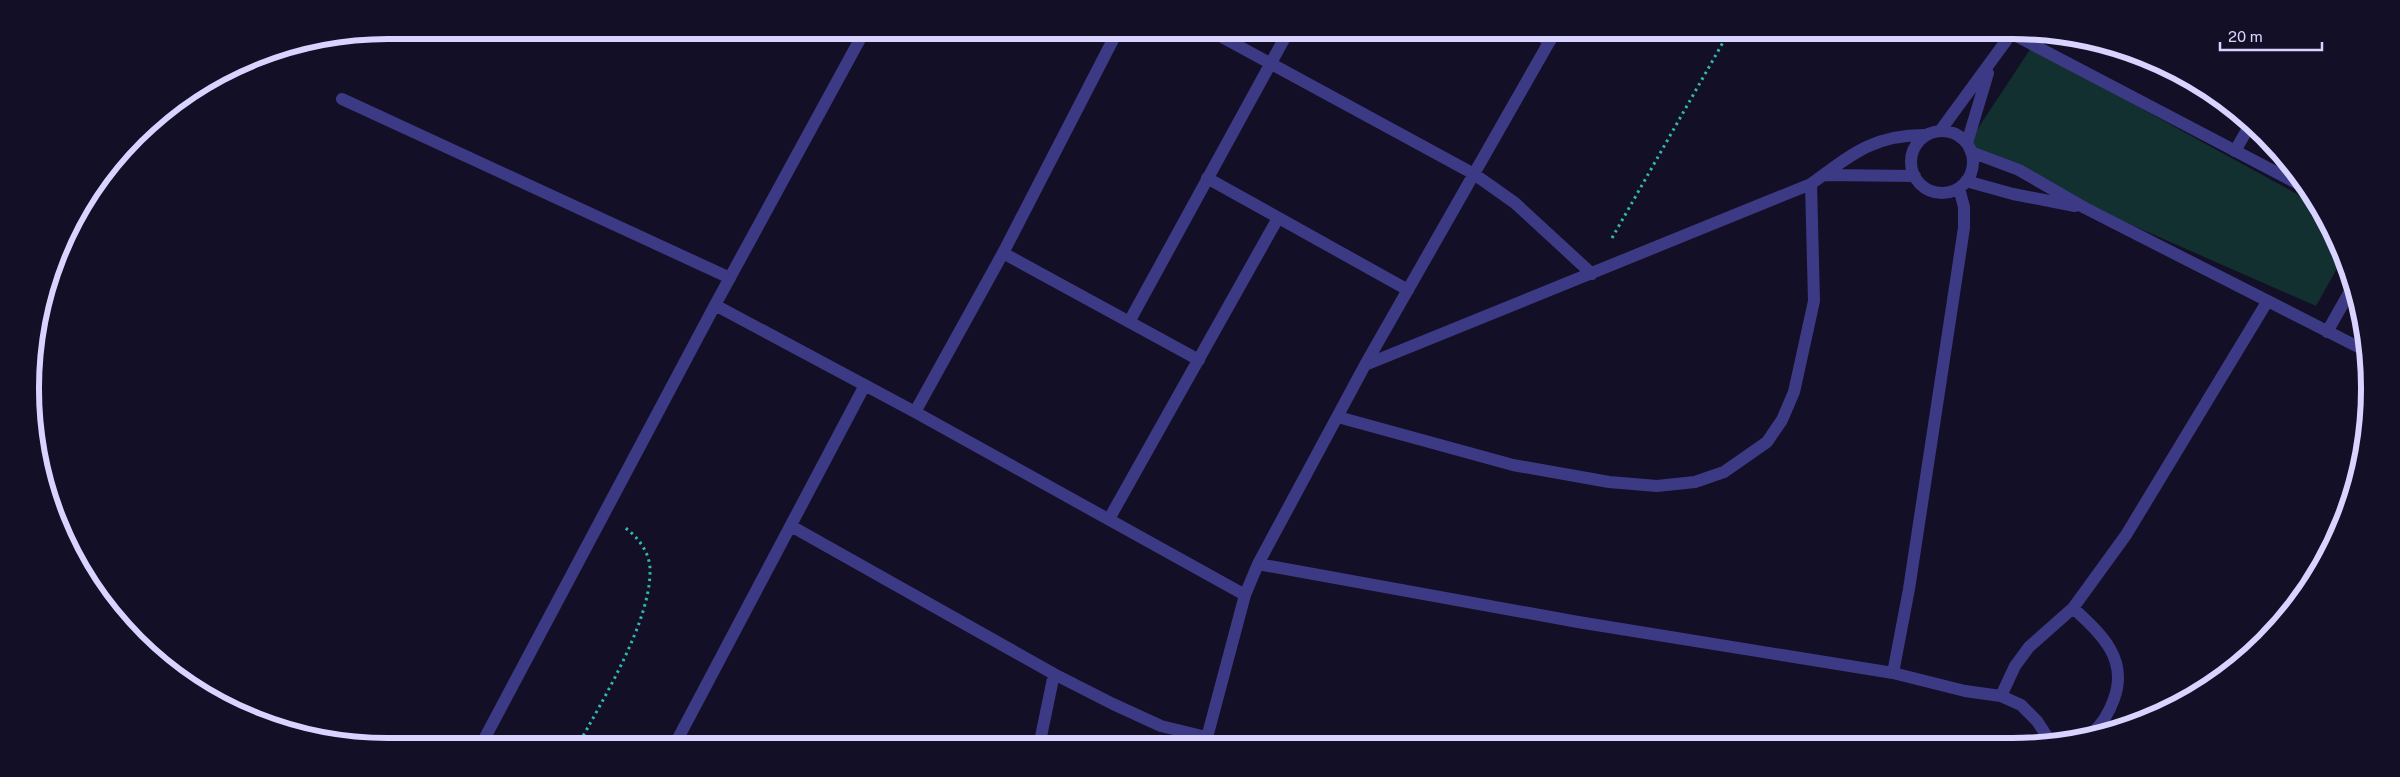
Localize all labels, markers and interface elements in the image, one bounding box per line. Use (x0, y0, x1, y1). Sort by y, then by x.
scale bar (2220, 20, 2322, 52)
text: 20 m (2228, 28, 2263, 45)

